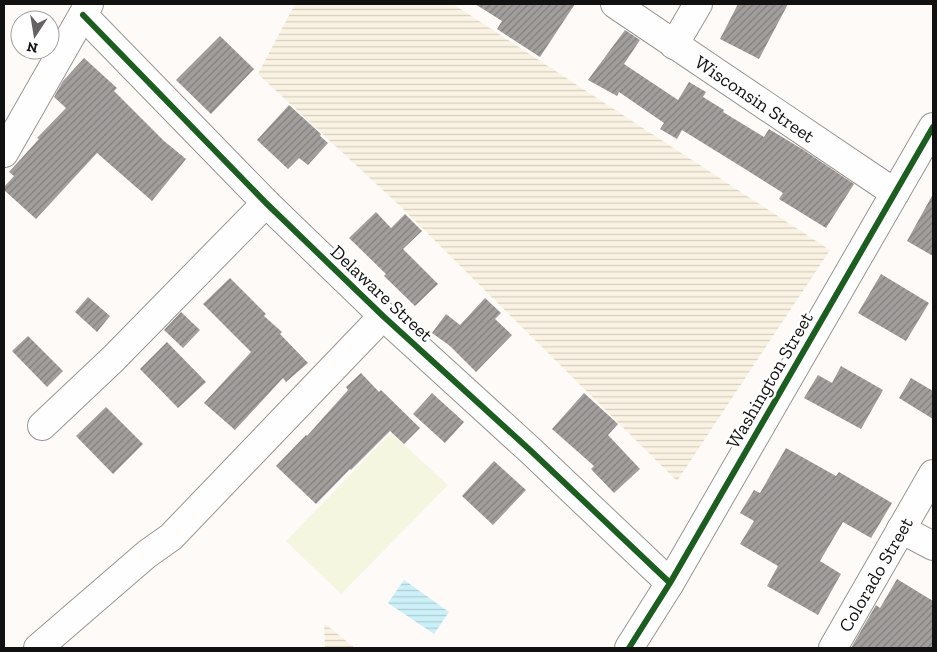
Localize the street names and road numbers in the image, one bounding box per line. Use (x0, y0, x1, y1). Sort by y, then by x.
street label: Wisconsin Street (691, 50, 819, 148)
street label: Delaware Street (326, 240, 437, 347)
street label: Washington Street (721, 308, 818, 453)
street label: Colorado Street (834, 513, 918, 636)

